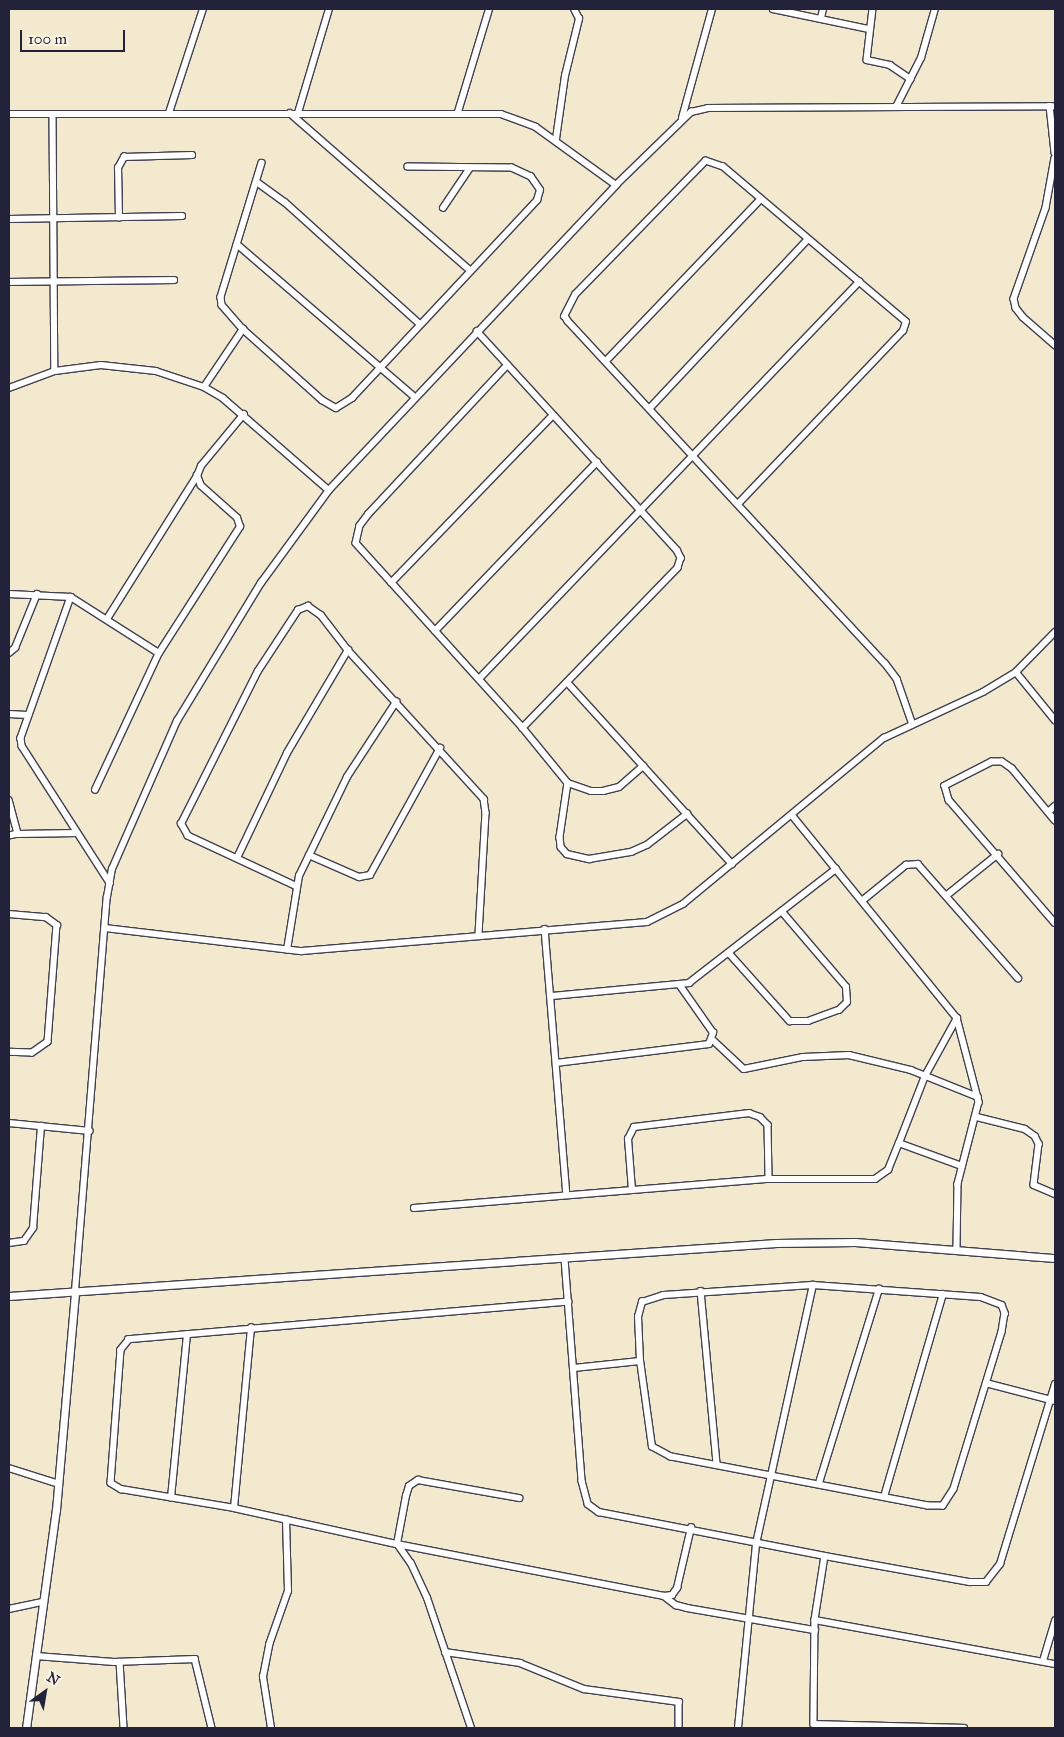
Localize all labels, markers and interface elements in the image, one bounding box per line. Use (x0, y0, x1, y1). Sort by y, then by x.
scale bar (22, 20, 128, 52)
text: 100 m (28, 30, 67, 48)
north arrow (20, 1667, 70, 1717)
text: N (44, 1669, 63, 1689)

